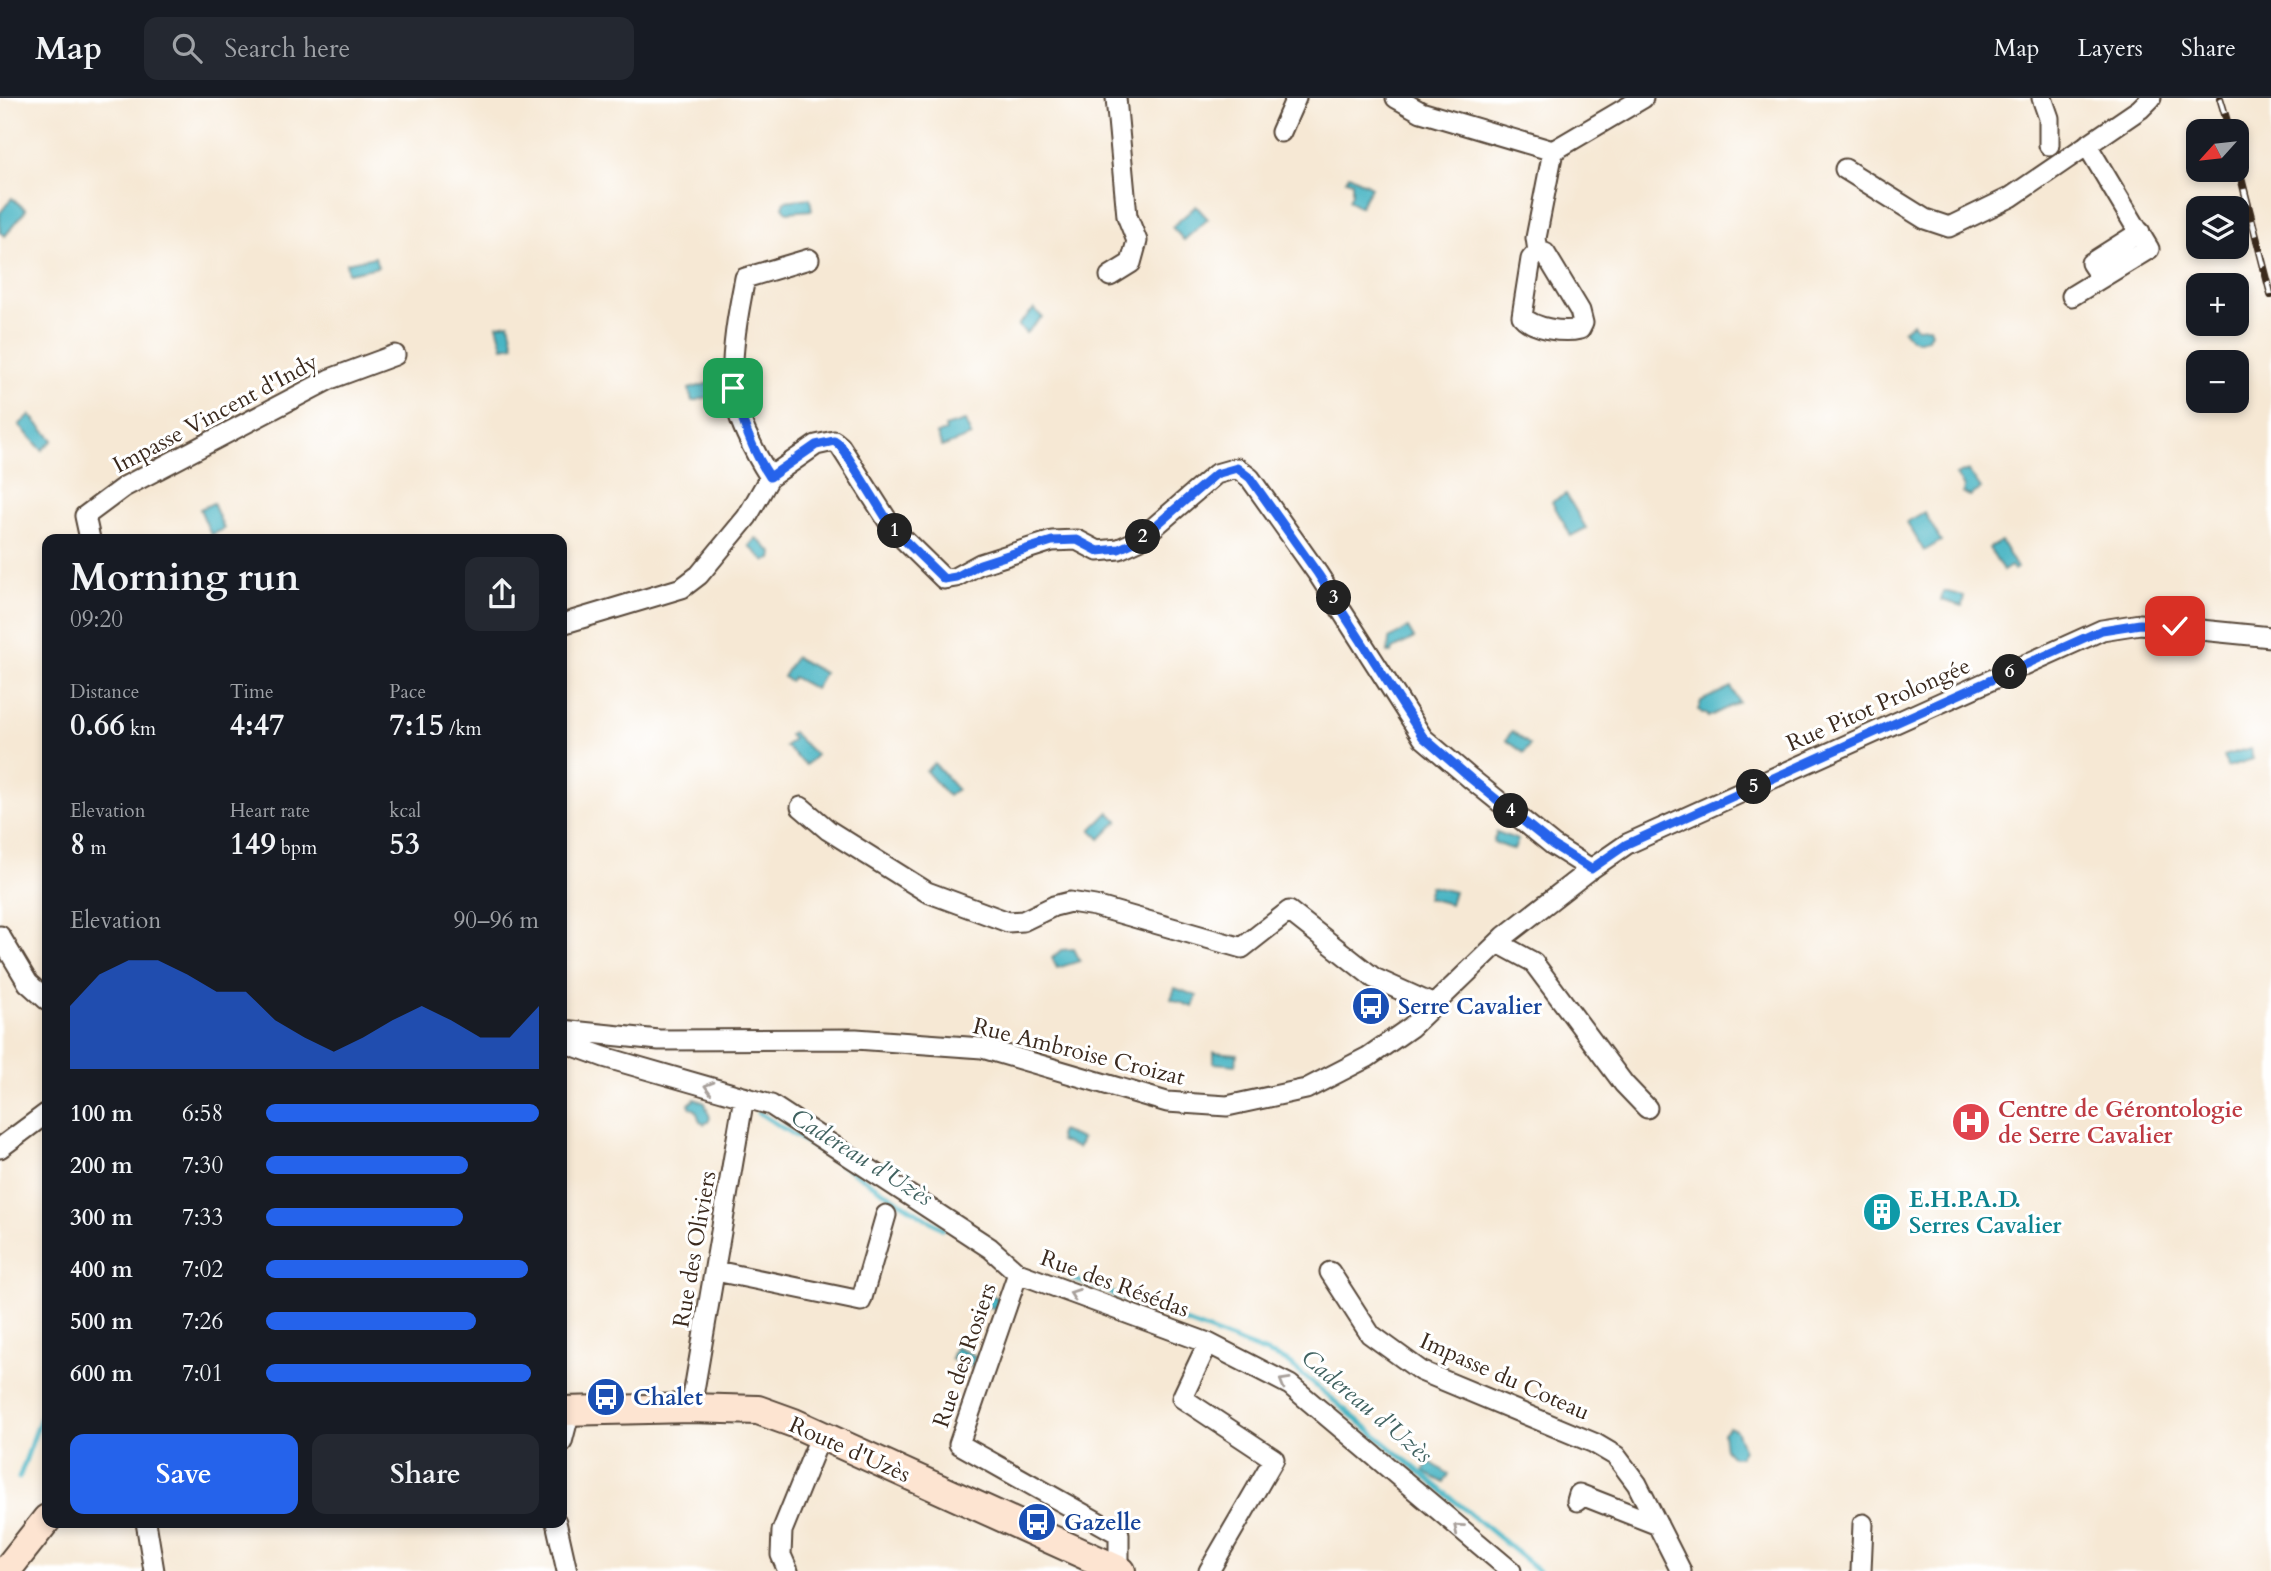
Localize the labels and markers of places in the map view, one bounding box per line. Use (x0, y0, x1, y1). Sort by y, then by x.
pin (703, 358, 763, 418)
pin: 1 (878, 514, 912, 548)
pin: 2 (1126, 520, 1160, 555)
pin: 3 (1316, 580, 1352, 616)
pin (2145, 596, 2205, 656)
pin: 6 (1993, 654, 2028, 690)
pin: 5 (1736, 770, 1772, 804)
pin: 4 (1494, 794, 1528, 828)
bus stop icon: Serre Cavalier (1350, 985, 1392, 1027)
place label: Serre Cavalier (1398, 991, 1543, 1022)
place label: Centre de Gérontologie de Serre Cavalier (1998, 1094, 2243, 1151)
hospital icon: Centre de Gérontologie de Serre Cavalier (1950, 1101, 1992, 1143)
place label: E.H.P.A.D. Serres Cavalier (1909, 1184, 2062, 1241)
building icon: E.H.P.A.D. Serres Cavalier (1861, 1191, 1903, 1233)
bus stop icon: Chalet (585, 1376, 627, 1418)
place label: Chalet (633, 1382, 703, 1413)
bus stop icon: Gazelle (1016, 1501, 1058, 1543)
place label: Gazelle (1064, 1507, 1142, 1538)

